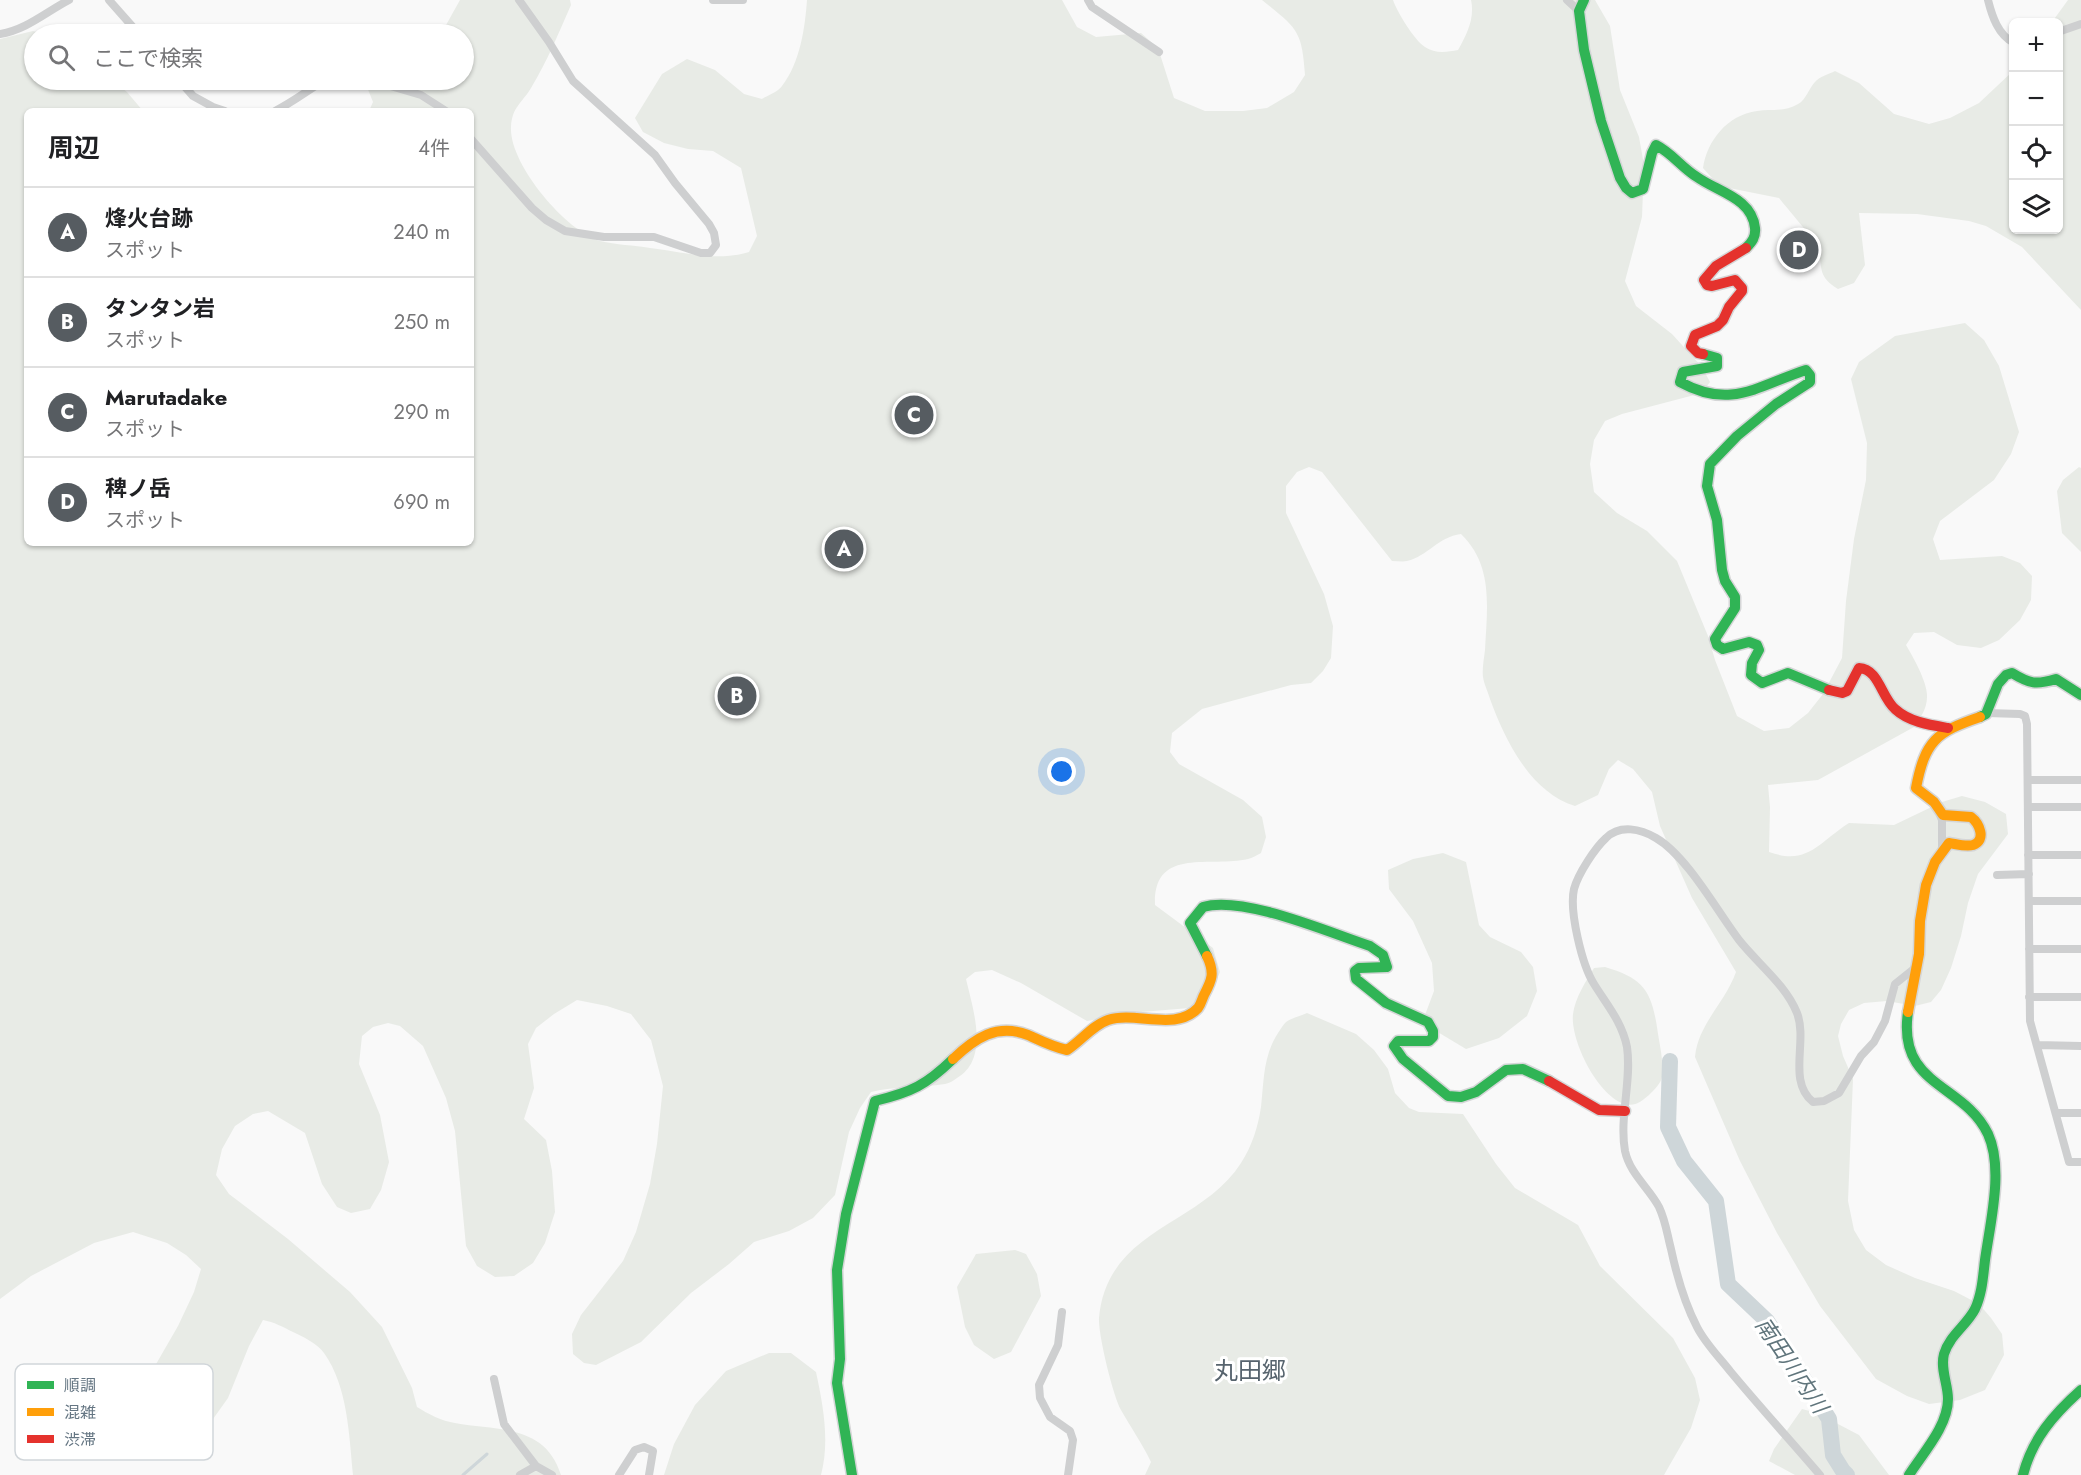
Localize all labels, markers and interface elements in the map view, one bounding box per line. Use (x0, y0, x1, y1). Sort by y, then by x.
map controls (2009, 18, 2063, 234)
button: + (2009, 18, 2063, 72)
search box (24, 24, 474, 90)
icon: search (45, 41, 78, 74)
text: ここで検索 (93, 42, 203, 74)
button: − (2009, 72, 2063, 126)
button: locate (2009, 126, 2063, 180)
text: 周辺 (48, 129, 100, 167)
text: 4件 (418, 134, 450, 163)
button: layers (2009, 180, 2063, 234)
text: 烽火台跡 (105, 202, 193, 234)
text: A (60, 218, 75, 247)
text: 240 m (393, 218, 450, 247)
pin: D (1780, 228, 1818, 272)
text: スポット (105, 236, 185, 265)
text: タンタン岩 (105, 292, 215, 324)
text: B (61, 308, 74, 337)
text: 250 m (394, 308, 450, 337)
text: スポット (105, 326, 185, 355)
text: Marutadake (105, 381, 227, 413)
pin: C (894, 392, 934, 438)
text: C (60, 398, 75, 427)
text: 290 m (394, 398, 450, 427)
text: スポット (105, 415, 185, 444)
text: 稗ノ岳 (105, 472, 171, 504)
text: D (60, 488, 75, 517)
text: 690 m (393, 488, 450, 517)
text: スポット (105, 506, 185, 535)
pin: A (824, 526, 864, 572)
pin: B (718, 674, 756, 718)
your location (1047, 757, 1076, 786)
water label: 南田川内川 (1748, 1310, 1837, 1421)
district label: 丸田郷 (1214, 1353, 1286, 1388)
legend (15, 1364, 213, 1460)
text: 順調 (64, 1374, 96, 1397)
text: 混雑 (64, 1401, 96, 1424)
text: 渋滞 (64, 1428, 96, 1451)

